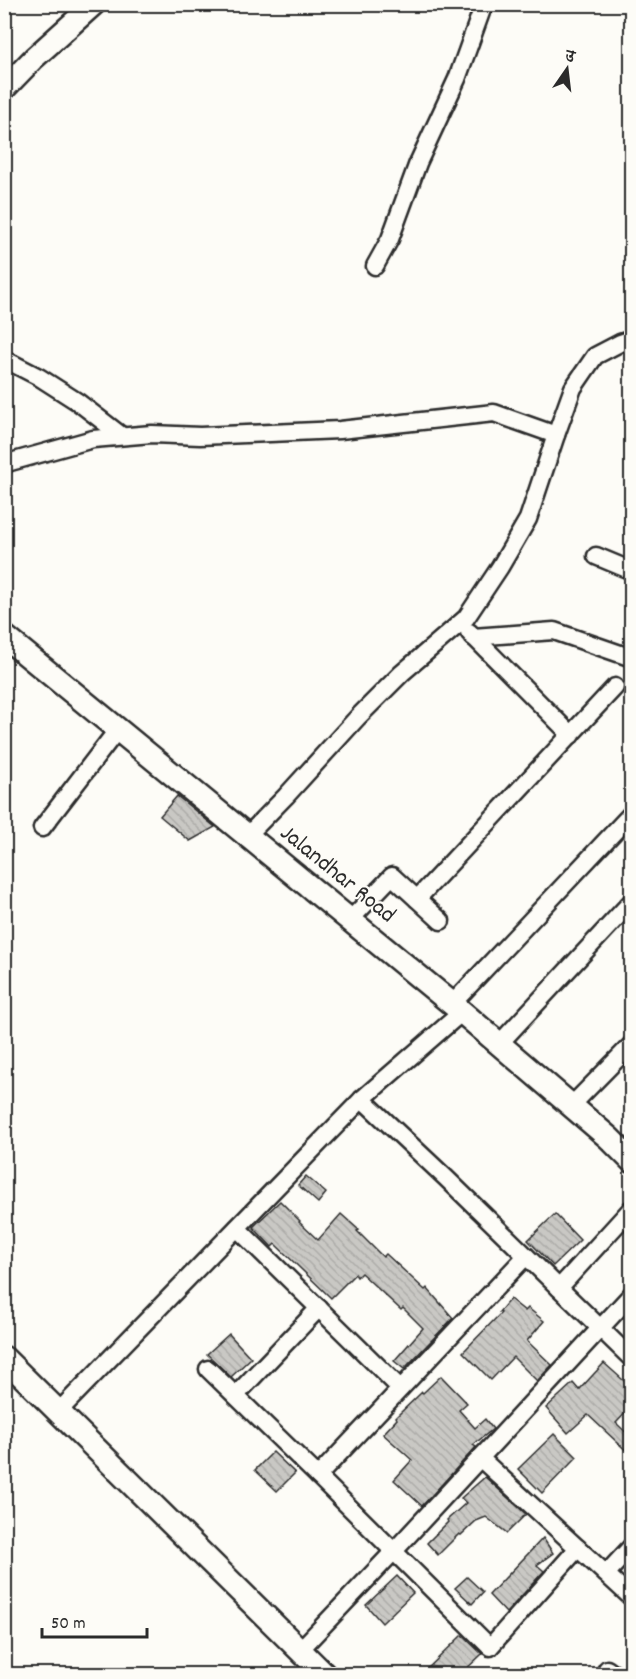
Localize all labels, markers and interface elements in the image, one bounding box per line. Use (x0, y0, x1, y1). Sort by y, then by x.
north arrow (537, 39, 597, 99)
text: उ (562, 44, 578, 69)
street label: Jalandhar Road (272, 817, 402, 933)
scale bar (42, 1601, 147, 1639)
text: 50 m (51, 1612, 86, 1637)

